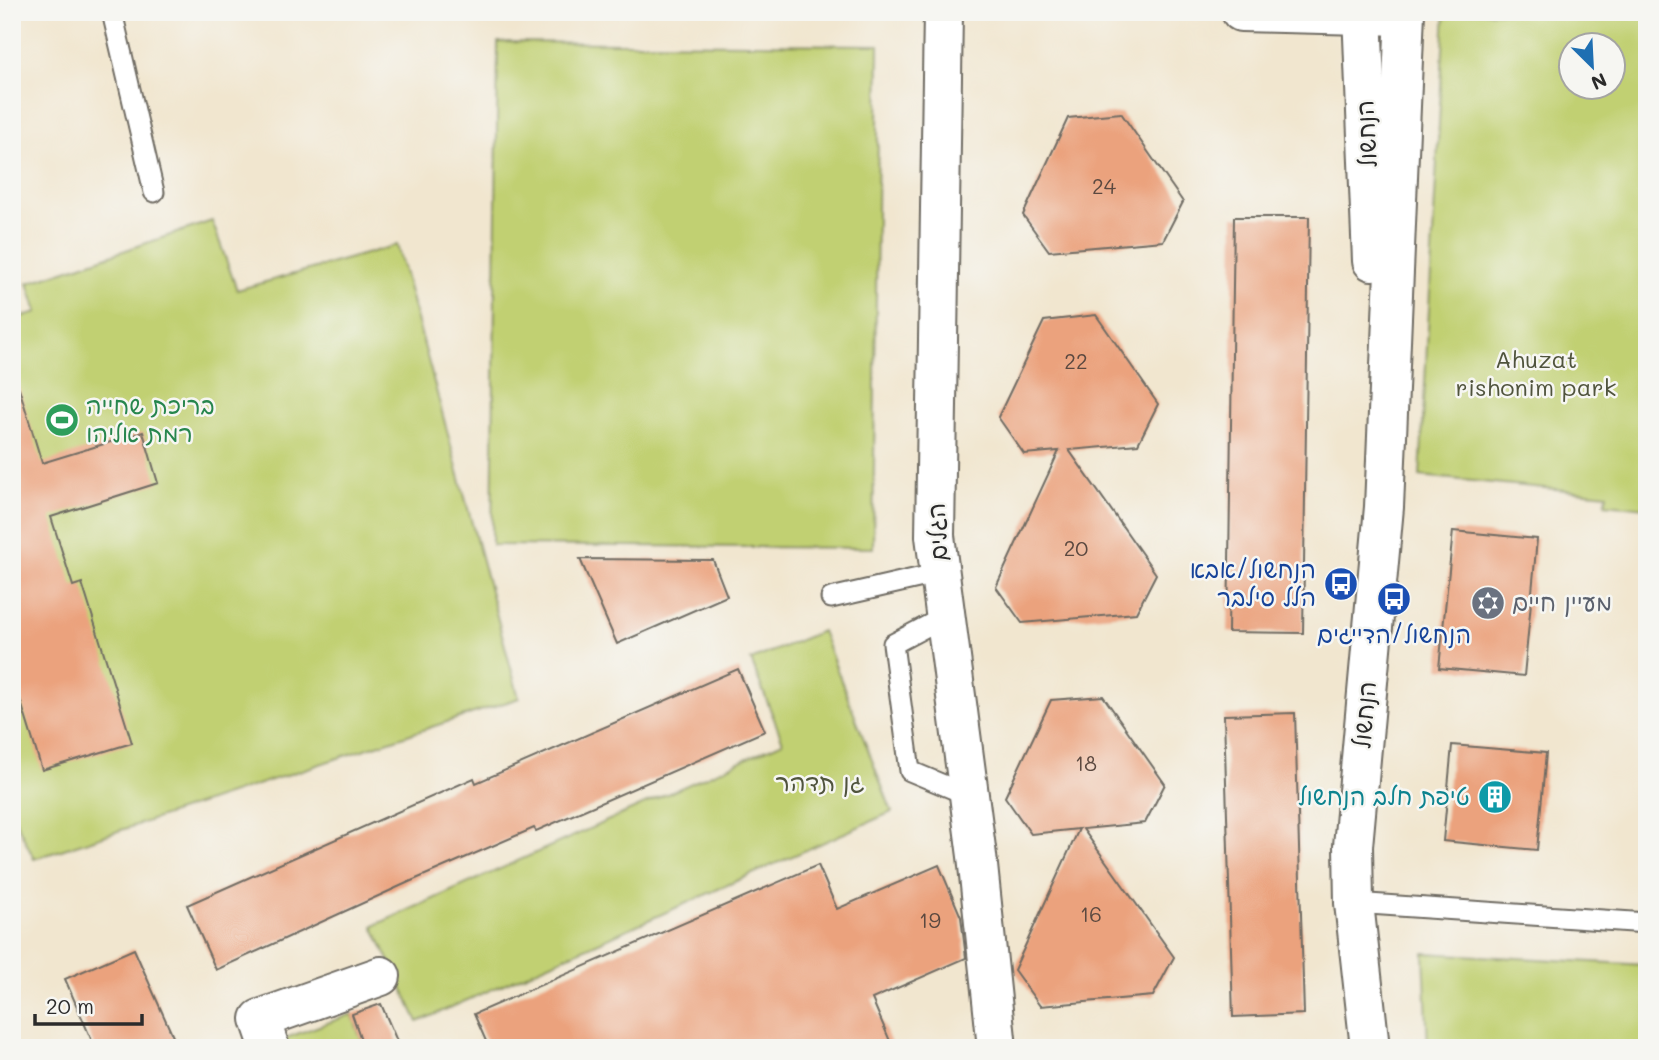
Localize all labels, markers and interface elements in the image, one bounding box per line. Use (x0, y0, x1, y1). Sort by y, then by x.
north arrow (1558, 32, 1628, 102)
text: N (1587, 68, 1611, 96)
street label: הנחשול (1348, 100, 1383, 169)
house number: 24 (1092, 172, 1117, 199)
park label: Ahuzat rishonim park (1456, 343, 1616, 402)
house number: 22 (1064, 347, 1088, 374)
place label: בריכת שחייה רמת אליהו (86, 389, 215, 448)
sports icon: בריכת שחייה רמת אליהו (43, 401, 81, 439)
street label: הגלים (919, 502, 954, 562)
house number: 20 (1064, 534, 1088, 561)
place label: הנחשול/אבא הלל סילבר (1189, 553, 1316, 612)
bus stop icon: הנחשול/אבא הלל סילבר (1322, 565, 1360, 603)
bus stop icon: הנחשול/הדייגים (1375, 580, 1413, 618)
synagogue icon: מעיין חיים (1469, 584, 1507, 622)
place label: מעיין חיים (1512, 586, 1612, 617)
place label: הנחשול/הדייגים (1317, 618, 1471, 649)
street label: הנחשול (1345, 680, 1382, 750)
house number: 18 (1075, 749, 1097, 776)
park label: גן תדהר (775, 766, 865, 797)
building icon: טיפת חלב הנחשול (1476, 778, 1514, 816)
place label: טיפת חלב הנחשול (1298, 780, 1470, 811)
house number: 16 (1080, 900, 1102, 927)
house number: 19 (919, 906, 941, 933)
scale bar (35, 983, 142, 1027)
text: 20 m (46, 992, 94, 1019)

